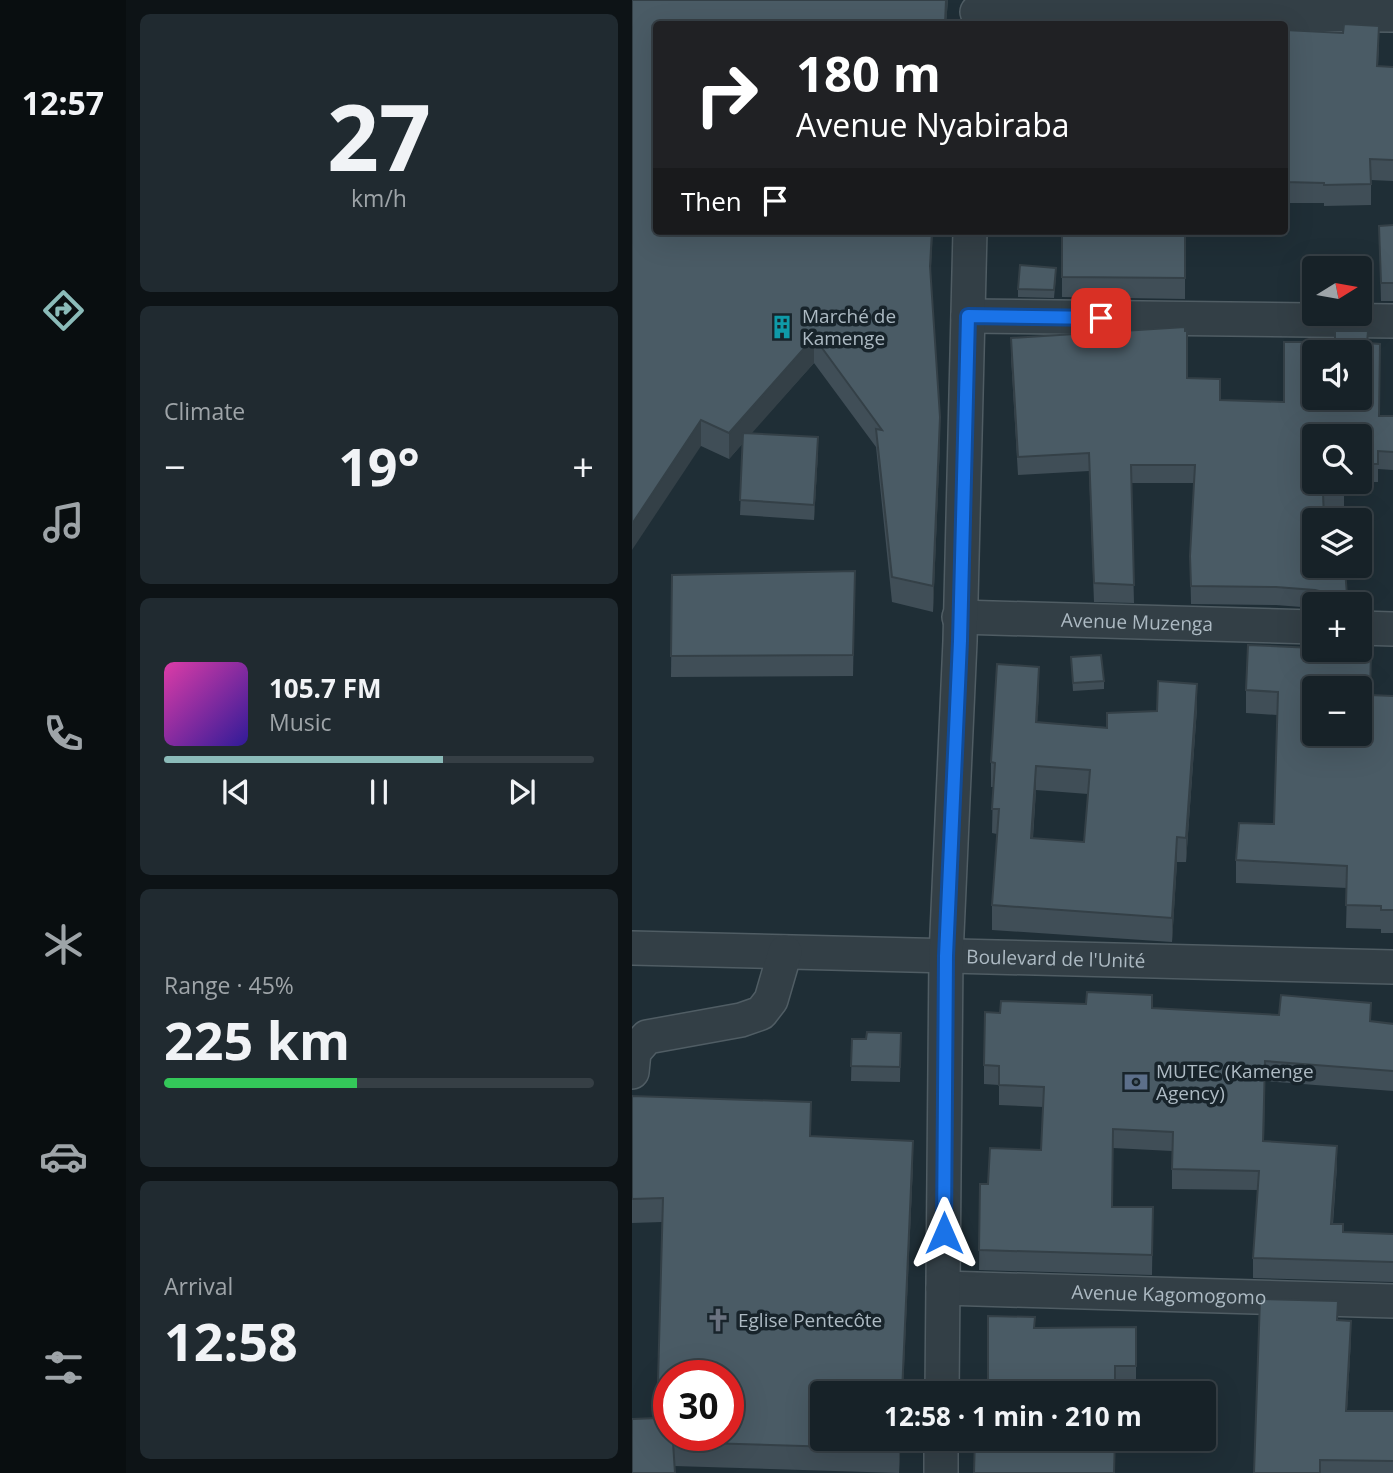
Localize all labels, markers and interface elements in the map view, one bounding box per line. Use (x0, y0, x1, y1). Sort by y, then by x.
text: 180 m (796, 40, 941, 106)
icon: right (681, 49, 772, 140)
text: 27 (327, 74, 431, 198)
text: 12:57 (22, 81, 104, 124)
text: Avenue Nyabiraba (796, 103, 1070, 146)
text: km/h (351, 182, 407, 214)
icon: arrive (756, 182, 794, 220)
text: Then (681, 183, 742, 219)
north arrow (1302, 256, 1372, 326)
map controls (1302, 256, 1372, 746)
icon: directions (39, 286, 88, 335)
pin (1071, 288, 1131, 348)
icon: arrive (1082, 299, 1120, 337)
place label: Marché de Kamenge (802, 303, 896, 351)
building icon: Marché de Kamenge (768, 313, 796, 341)
button: sound (1302, 340, 1372, 410)
text: Climate (164, 395, 245, 427)
button: search (1302, 424, 1372, 494)
text: 19° (338, 430, 420, 501)
text: − (164, 440, 186, 492)
text: + (572, 440, 594, 492)
icon: music (39, 498, 88, 547)
button: layers (1302, 508, 1372, 578)
button: + (1302, 592, 1372, 662)
street label: Avenue Muzenga (1061, 607, 1213, 637)
text: 105.7 FM (269, 670, 381, 706)
button: − (1302, 676, 1372, 746)
text: Music (269, 706, 332, 738)
icon: phone (39, 709, 88, 758)
icon: previous (217, 773, 255, 811)
icon: pause (360, 773, 398, 811)
icon: next (503, 773, 541, 811)
icon: climate (39, 920, 88, 969)
street label: Boulevard de l'Unité (966, 943, 1146, 974)
text: Range · 45% (164, 969, 294, 1001)
text: 225 km (164, 1004, 350, 1075)
place label: MUTEC (Kamenge Agency) (1156, 1058, 1314, 1106)
bank icon: MUTEC (Kamenge Agency) (1122, 1068, 1150, 1096)
icon: car (39, 1132, 88, 1181)
position arrow (907, 1196, 981, 1270)
text: Arrival (164, 1270, 233, 1302)
street label: Avenue Kagomogomo (1071, 1279, 1267, 1310)
text: 12:58 (164, 1305, 298, 1376)
church icon: Eglise Pentecôte (704, 1306, 732, 1334)
place label: Eglise Pentecôte (738, 1307, 882, 1333)
icon: filters (39, 1343, 88, 1392)
speed limit sign: 30 (653, 1360, 744, 1451)
text: 12:58 · 1 min · 210 m (884, 1398, 1142, 1434)

